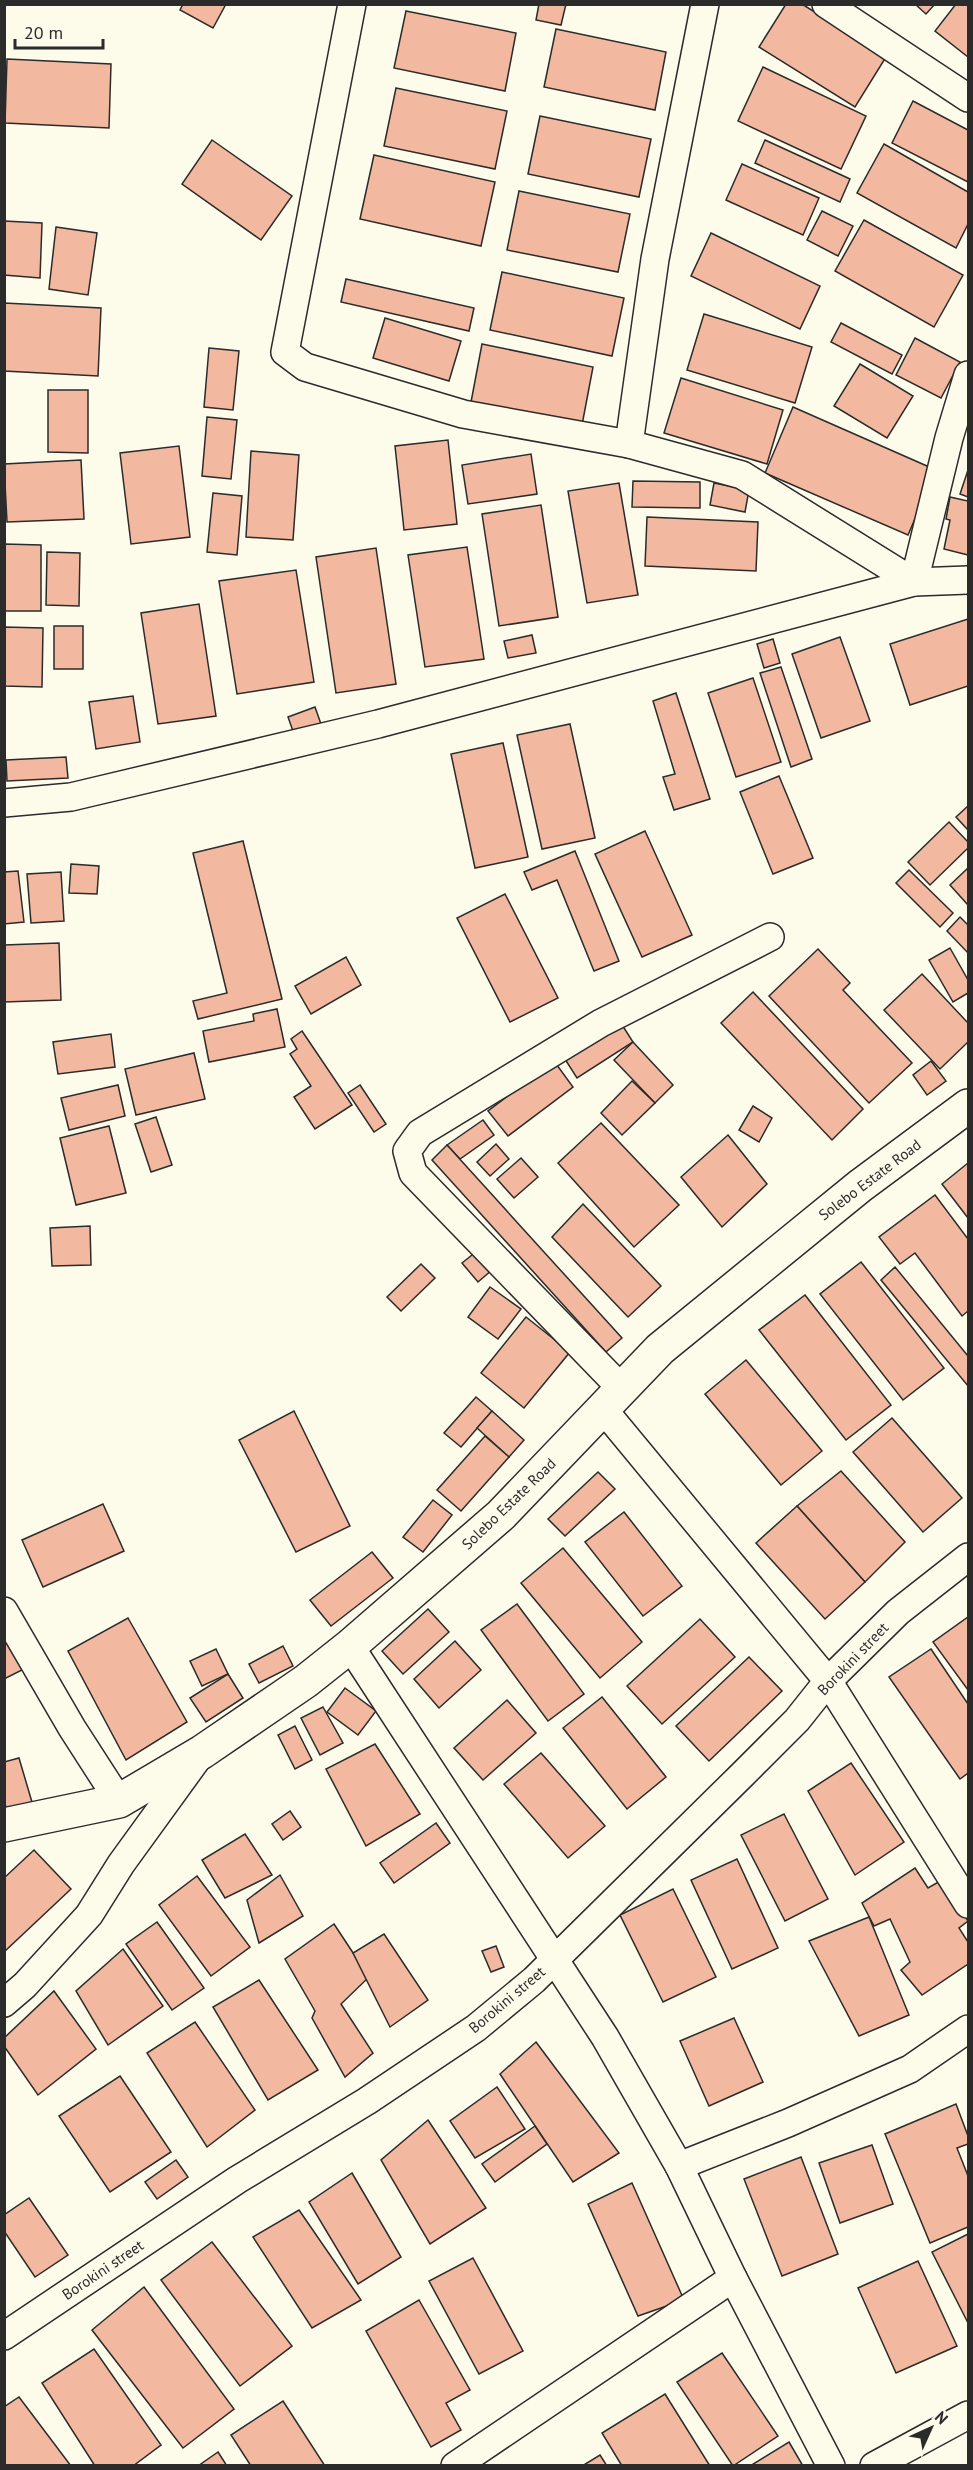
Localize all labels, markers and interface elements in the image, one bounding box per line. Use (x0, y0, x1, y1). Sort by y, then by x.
scale bar (15, 12, 104, 50)
text: 20 m (24, 21, 63, 44)
street label: Solebo Estate Road (815, 1135, 925, 1224)
street label: Solebo Estate Road (458, 1454, 560, 1553)
street label: Borokini street (813, 1618, 892, 1699)
street label: Borokini street (465, 1962, 549, 2037)
street label: Borokini street (58, 2235, 147, 2304)
north arrow (901, 2398, 961, 2458)
text: N (931, 2407, 952, 2428)

